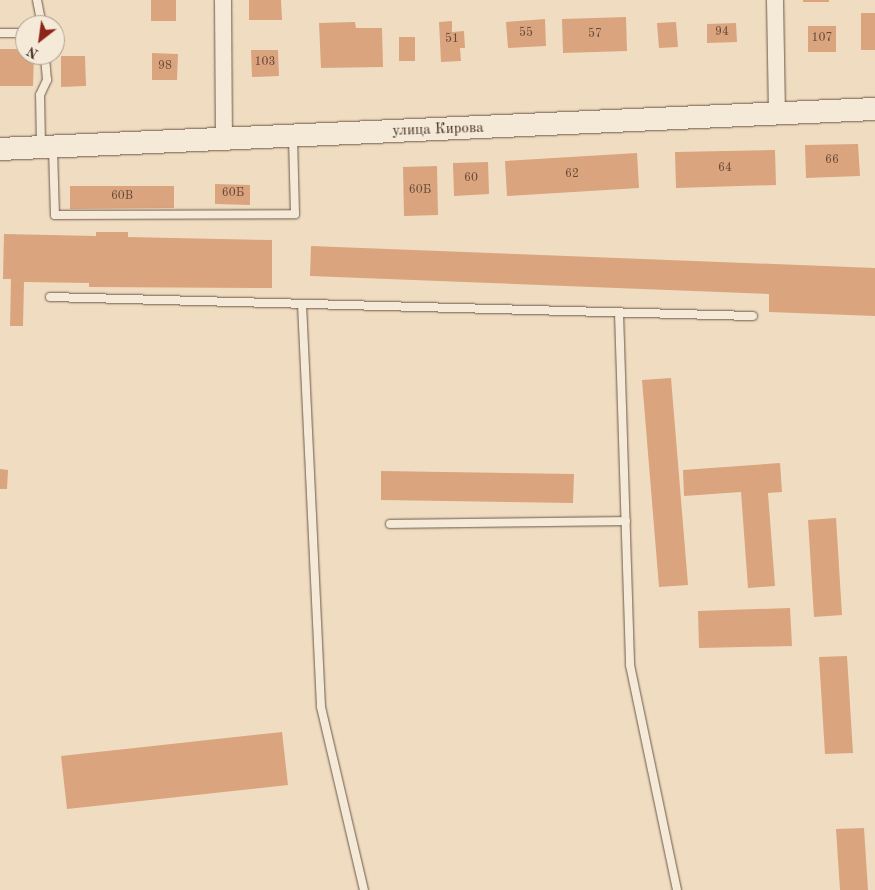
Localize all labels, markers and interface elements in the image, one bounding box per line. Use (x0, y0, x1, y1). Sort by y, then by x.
north arrow (15, 15, 65, 65)
house number: 94 (715, 26, 729, 40)
house number: 55 (519, 27, 533, 41)
house number: 57 (588, 28, 602, 42)
house number: 107 (812, 32, 832, 46)
house number: 51 (445, 33, 459, 47)
text: N (25, 43, 41, 61)
house number: 103 (255, 56, 275, 70)
house number: 98 (158, 60, 172, 74)
street label: улица Кирова (392, 119, 484, 141)
house number: 66 (825, 154, 839, 168)
house number: 64 (718, 162, 732, 176)
house number: 62 (565, 168, 579, 182)
house number: 60 (464, 172, 478, 186)
house number: 60Б (409, 184, 431, 198)
house number: 60Б (222, 187, 244, 201)
house number: 60В (111, 190, 133, 204)

